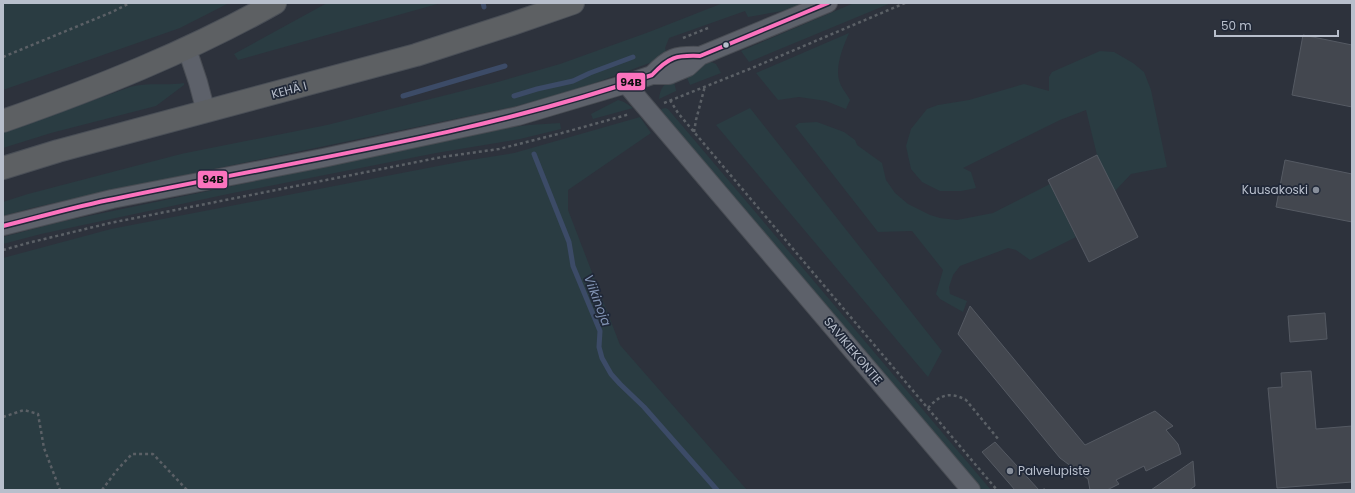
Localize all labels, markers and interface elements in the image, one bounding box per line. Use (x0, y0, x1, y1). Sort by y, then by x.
scale bar (1215, 12, 1338, 38)
text: 50 m (1221, 17, 1252, 34)
unlabelled marker (721, 40, 731, 50)
line badge: 94B (616, 72, 646, 91)
text: 94B (620, 74, 642, 90)
street label: KEHÄ I (269, 77, 308, 102)
line badge: 94B (197, 170, 228, 189)
text: 94B (202, 171, 224, 187)
place label: Kuusakoski (1242, 181, 1308, 198)
marker: Kuusakoski (1311, 185, 1321, 195)
water label: Viikinoja (579, 272, 616, 329)
street label: SAVIKIEKONTIE (820, 313, 887, 388)
place label: Palvelupiste (1018, 462, 1090, 479)
marker: Palvelupiste (1005, 466, 1015, 476)

